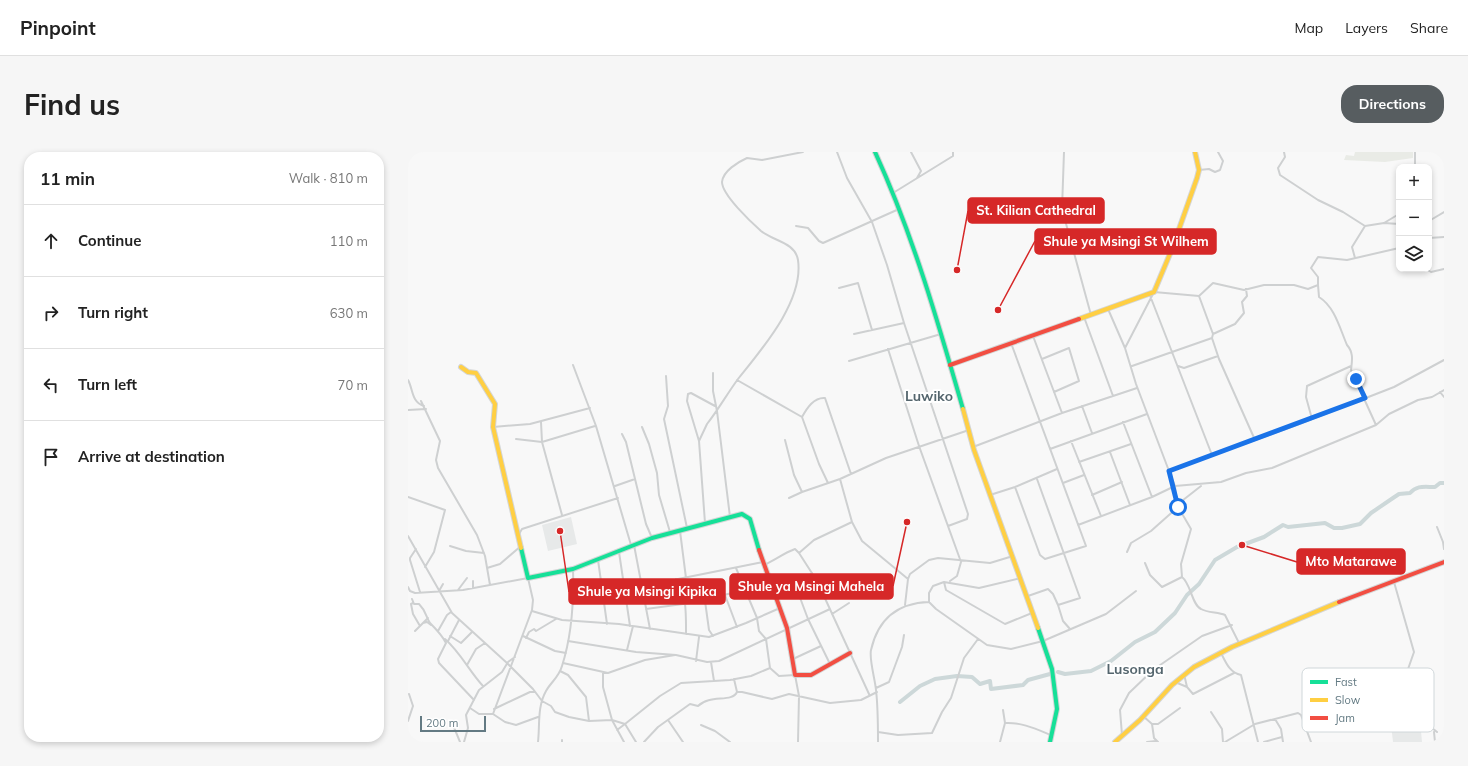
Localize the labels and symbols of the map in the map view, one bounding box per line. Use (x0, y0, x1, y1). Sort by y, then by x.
callout: St. Kilian Cathedral (968, 198, 1104, 223)
text: St. Kilian Cathedral (976, 202, 1096, 218)
callout: Shule ya Msingi St Wilhem (1035, 229, 1216, 254)
text: Shule ya Msingi St Wilhem (1043, 233, 1209, 250)
route end (1347, 370, 1365, 388)
district label: Luwiko (905, 387, 953, 405)
route start (1169, 498, 1187, 516)
callout: Mto Matarawe (1297, 549, 1405, 574)
text: Mto Matarawe (1305, 553, 1397, 569)
callout: Shule ya Msingi Mahela (730, 574, 893, 599)
text: Shule ya Msingi Mahela (738, 578, 884, 595)
callout: Shule ya Msingi Kipika (569, 579, 725, 604)
text: Shule ya Msingi Kipika (577, 583, 717, 600)
district label: Lusonga (1106, 660, 1164, 678)
legend (1302, 668, 1434, 732)
text: Fast (1335, 675, 1357, 689)
text: Slow (1335, 693, 1361, 707)
text: Jam (1335, 711, 1355, 725)
scale bar (420, 714, 486, 733)

